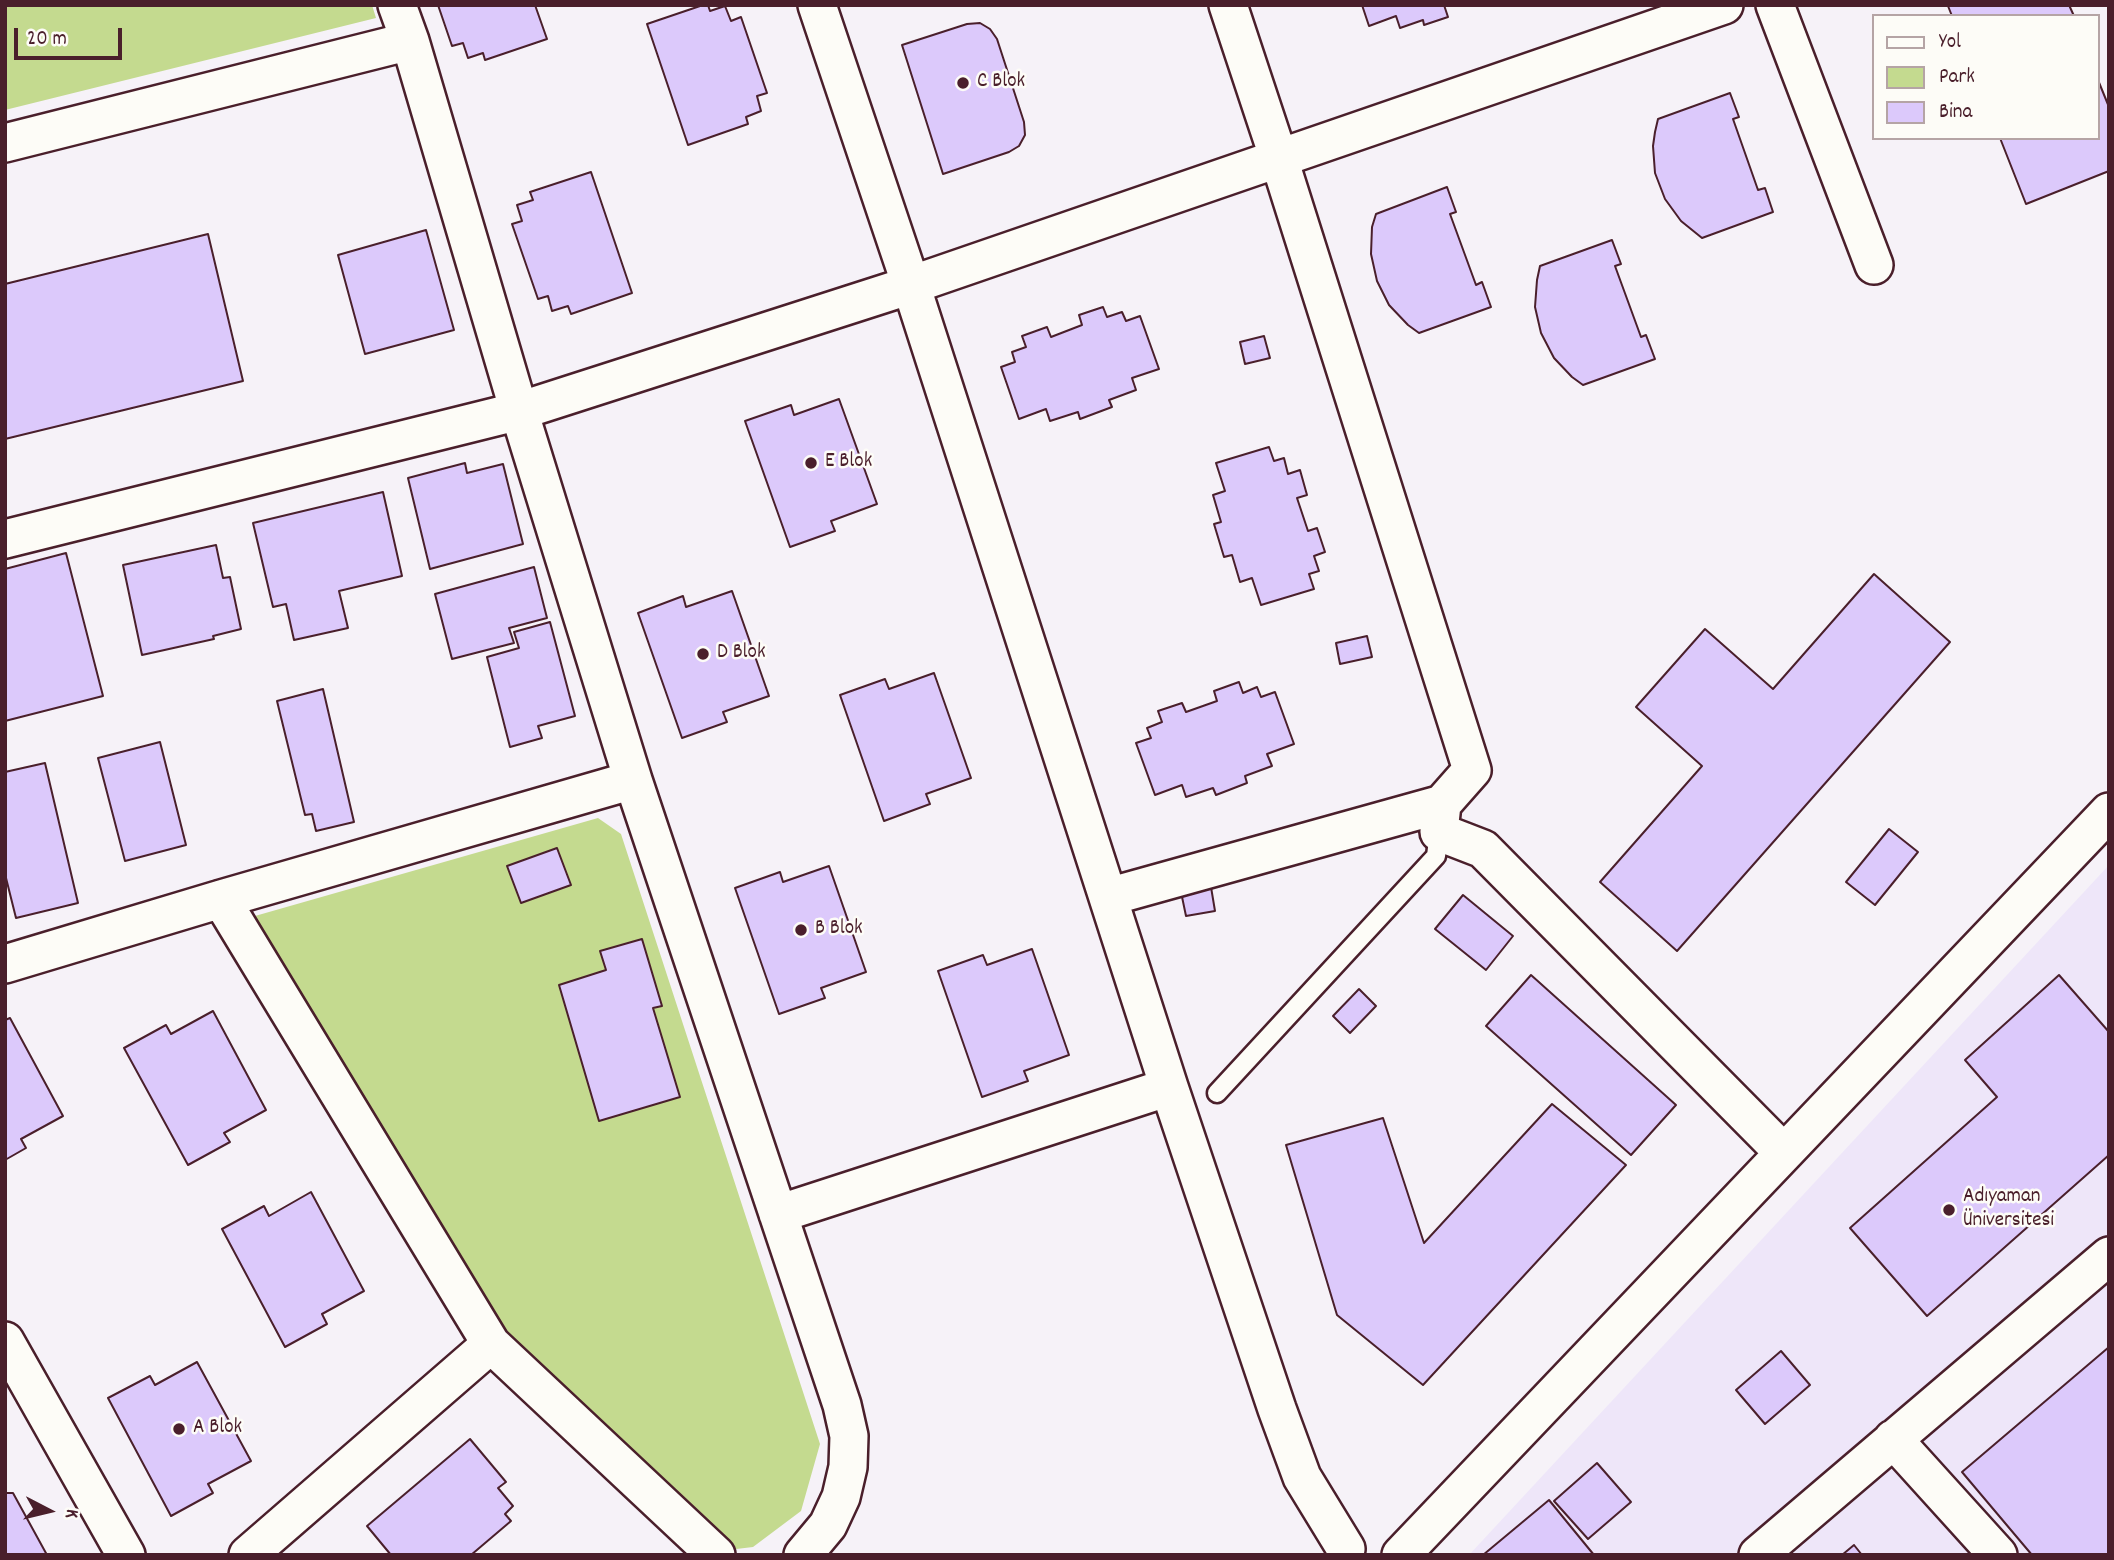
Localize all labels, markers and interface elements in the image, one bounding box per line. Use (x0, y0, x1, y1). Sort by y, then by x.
scale bar (18, 14, 126, 58)
legend (1872, 14, 2100, 140)
text: 20 m (27, 25, 67, 55)
text: Yol (1939, 28, 1961, 58)
text: Park (1939, 63, 1975, 93)
place label: C Blok (977, 70, 1025, 96)
marker: C Blok (955, 75, 971, 91)
text: Bina (1939, 98, 1972, 128)
place label: E Blok (825, 450, 872, 476)
marker: E Blok (803, 455, 819, 471)
place label: D Blok (717, 641, 766, 667)
marker: D Blok (695, 646, 711, 662)
place label: B Blok (815, 917, 863, 943)
marker: B Blok (793, 922, 809, 938)
place label: Adıyaman Üniversitesi (1963, 1185, 2054, 1235)
marker: Adıyaman Üniversitesi (1941, 1202, 1957, 1218)
place label: A Blok (193, 1416, 242, 1442)
marker: A Blok (171, 1421, 187, 1437)
north arrow (14, 1476, 84, 1546)
text: K (56, 1508, 84, 1520)

